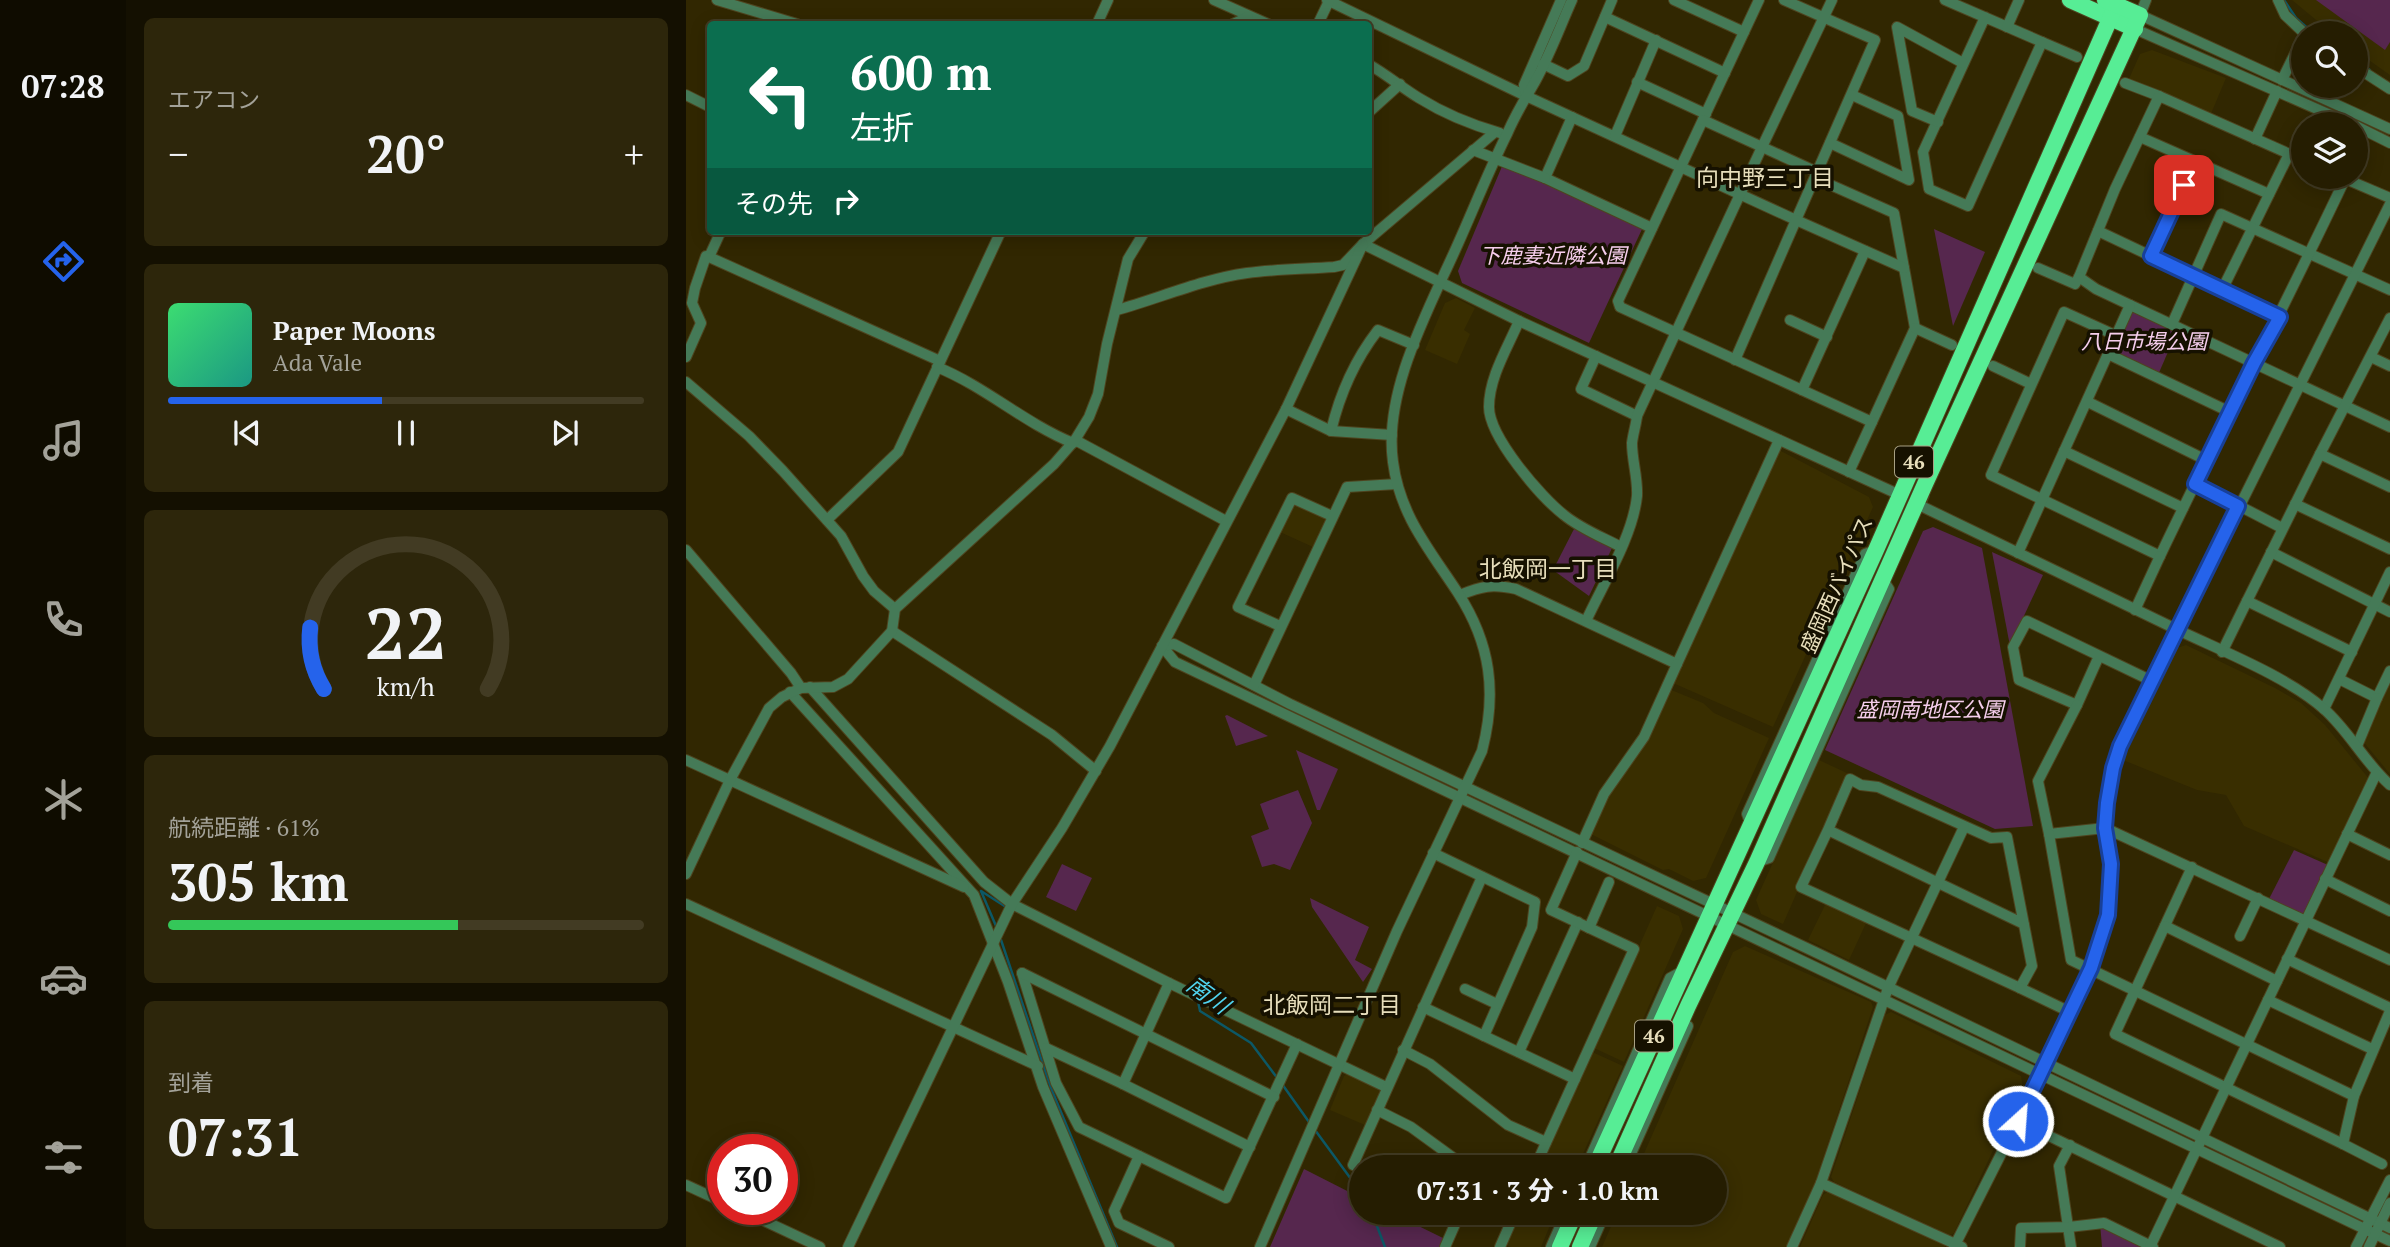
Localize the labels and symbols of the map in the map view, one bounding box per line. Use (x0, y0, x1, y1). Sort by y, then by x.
pin (2154, 155, 2214, 215)
district label: 向中野三丁目 (1696, 162, 1834, 193)
park label: 下鹿妻近隣公園 (1480, 241, 1629, 269)
park label: 八日市場公園 (2081, 327, 2210, 355)
road number: 46 (1895, 446, 1933, 477)
street label: 盛岡西バイパス (1793, 512, 1879, 657)
district label: 北飯岡一丁目 (1479, 553, 1617, 584)
park label: 盛岡南地区公園 (1857, 695, 2006, 723)
water label: 南川 (1181, 969, 1238, 1022)
district label: 北飯岡二丁目 (1263, 989, 1401, 1020)
road number: 46 (1635, 1020, 1673, 1052)
position arrow (1981, 1084, 2055, 1158)
speed limit sign: 30 (707, 1134, 798, 1225)

